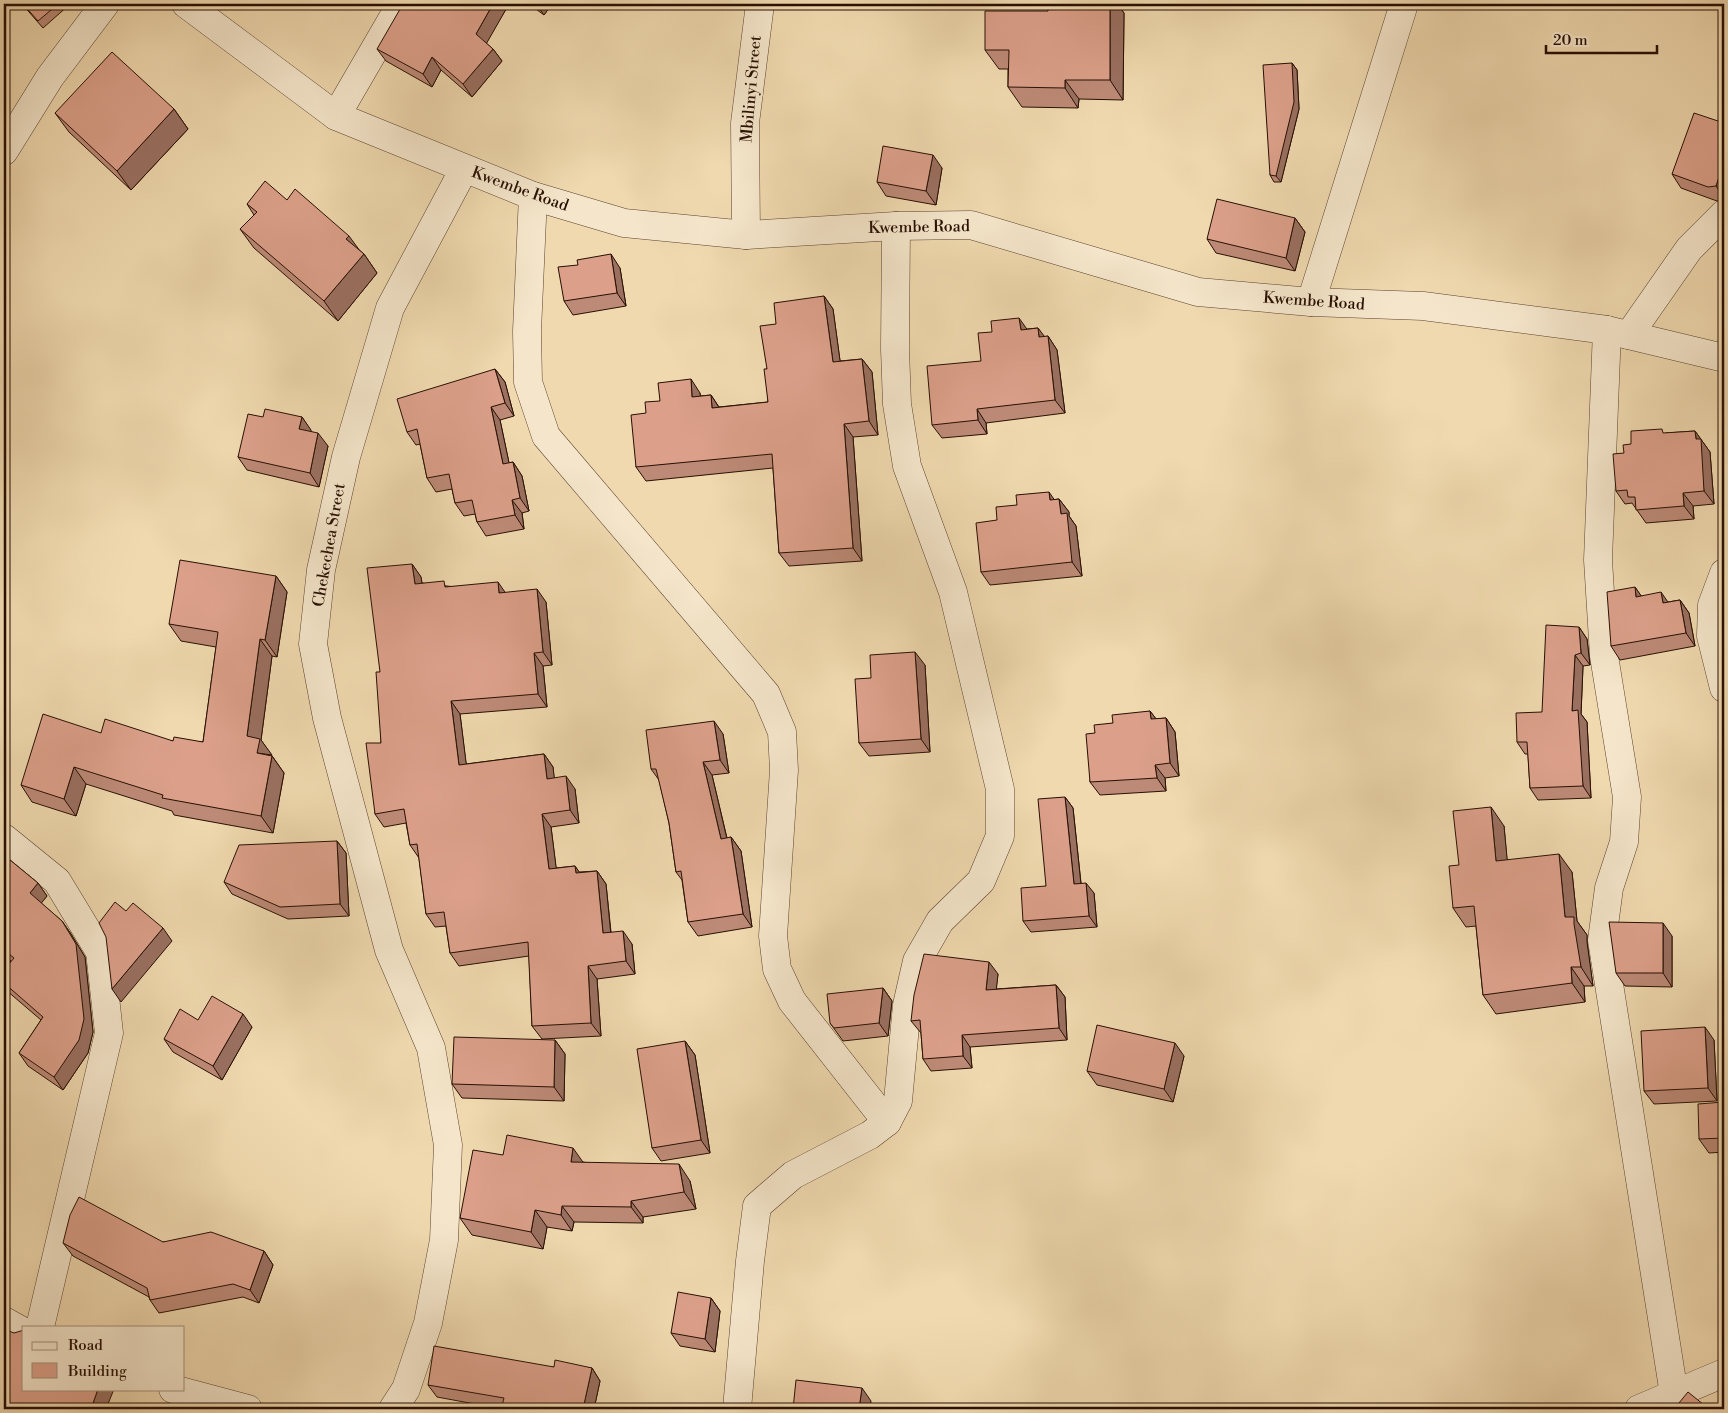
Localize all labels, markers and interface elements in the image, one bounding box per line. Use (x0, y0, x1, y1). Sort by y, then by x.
scale bar (1546, 22, 1657, 54)
text: 20 m (1553, 31, 1588, 50)
street label: Mbilinyi Street (736, 34, 766, 144)
street label: Kwembe Road (469, 162, 571, 216)
street label: Kwembe Road (868, 216, 970, 238)
street label: Kwembe Road (1262, 287, 1366, 315)
street label: Chekechea Street (308, 481, 350, 608)
legend (22, 1326, 185, 1390)
text: Road (68, 1336, 103, 1355)
text: Building (67, 1362, 127, 1381)

